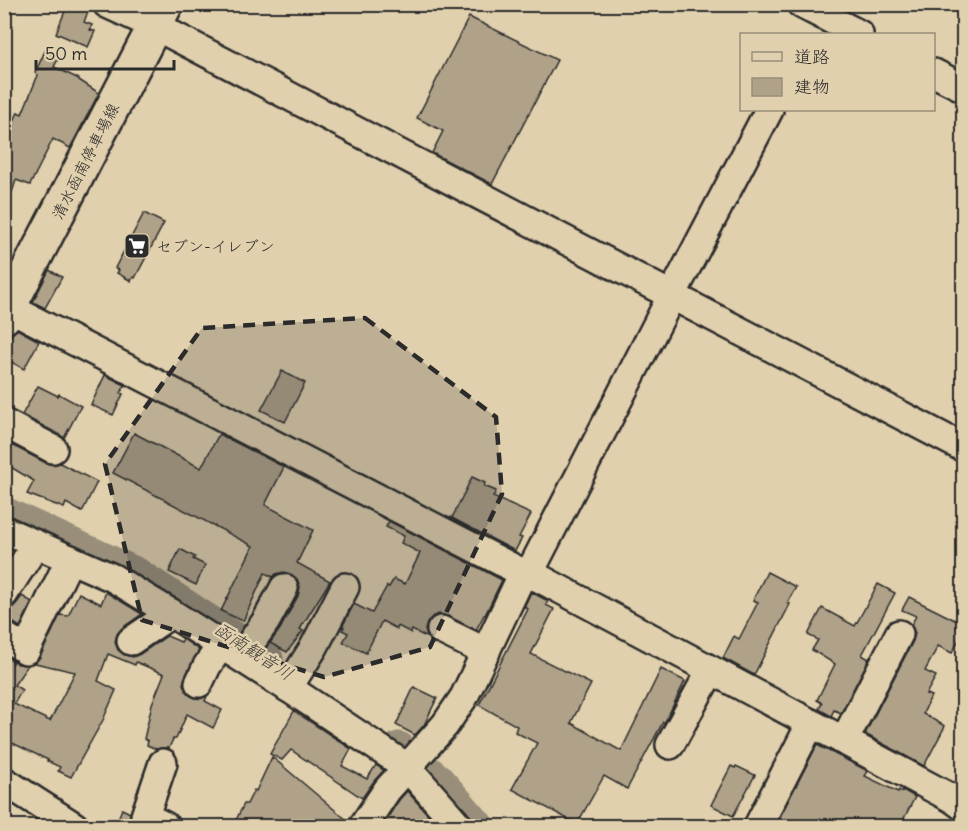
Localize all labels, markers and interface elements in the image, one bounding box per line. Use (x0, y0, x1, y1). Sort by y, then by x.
scale bar (36, 33, 174, 71)
legend (740, 33, 935, 111)
text: 50 m (45, 42, 87, 65)
text: 道路 (794, 45, 830, 68)
text: 建物 (794, 75, 830, 98)
street label: 清水函南停車場線 (47, 99, 123, 223)
supermarket icon: セブン-イレブン (122, 231, 152, 261)
place label: セブン-イレブン (156, 236, 275, 256)
water label: 函南観音川 (210, 617, 298, 685)

